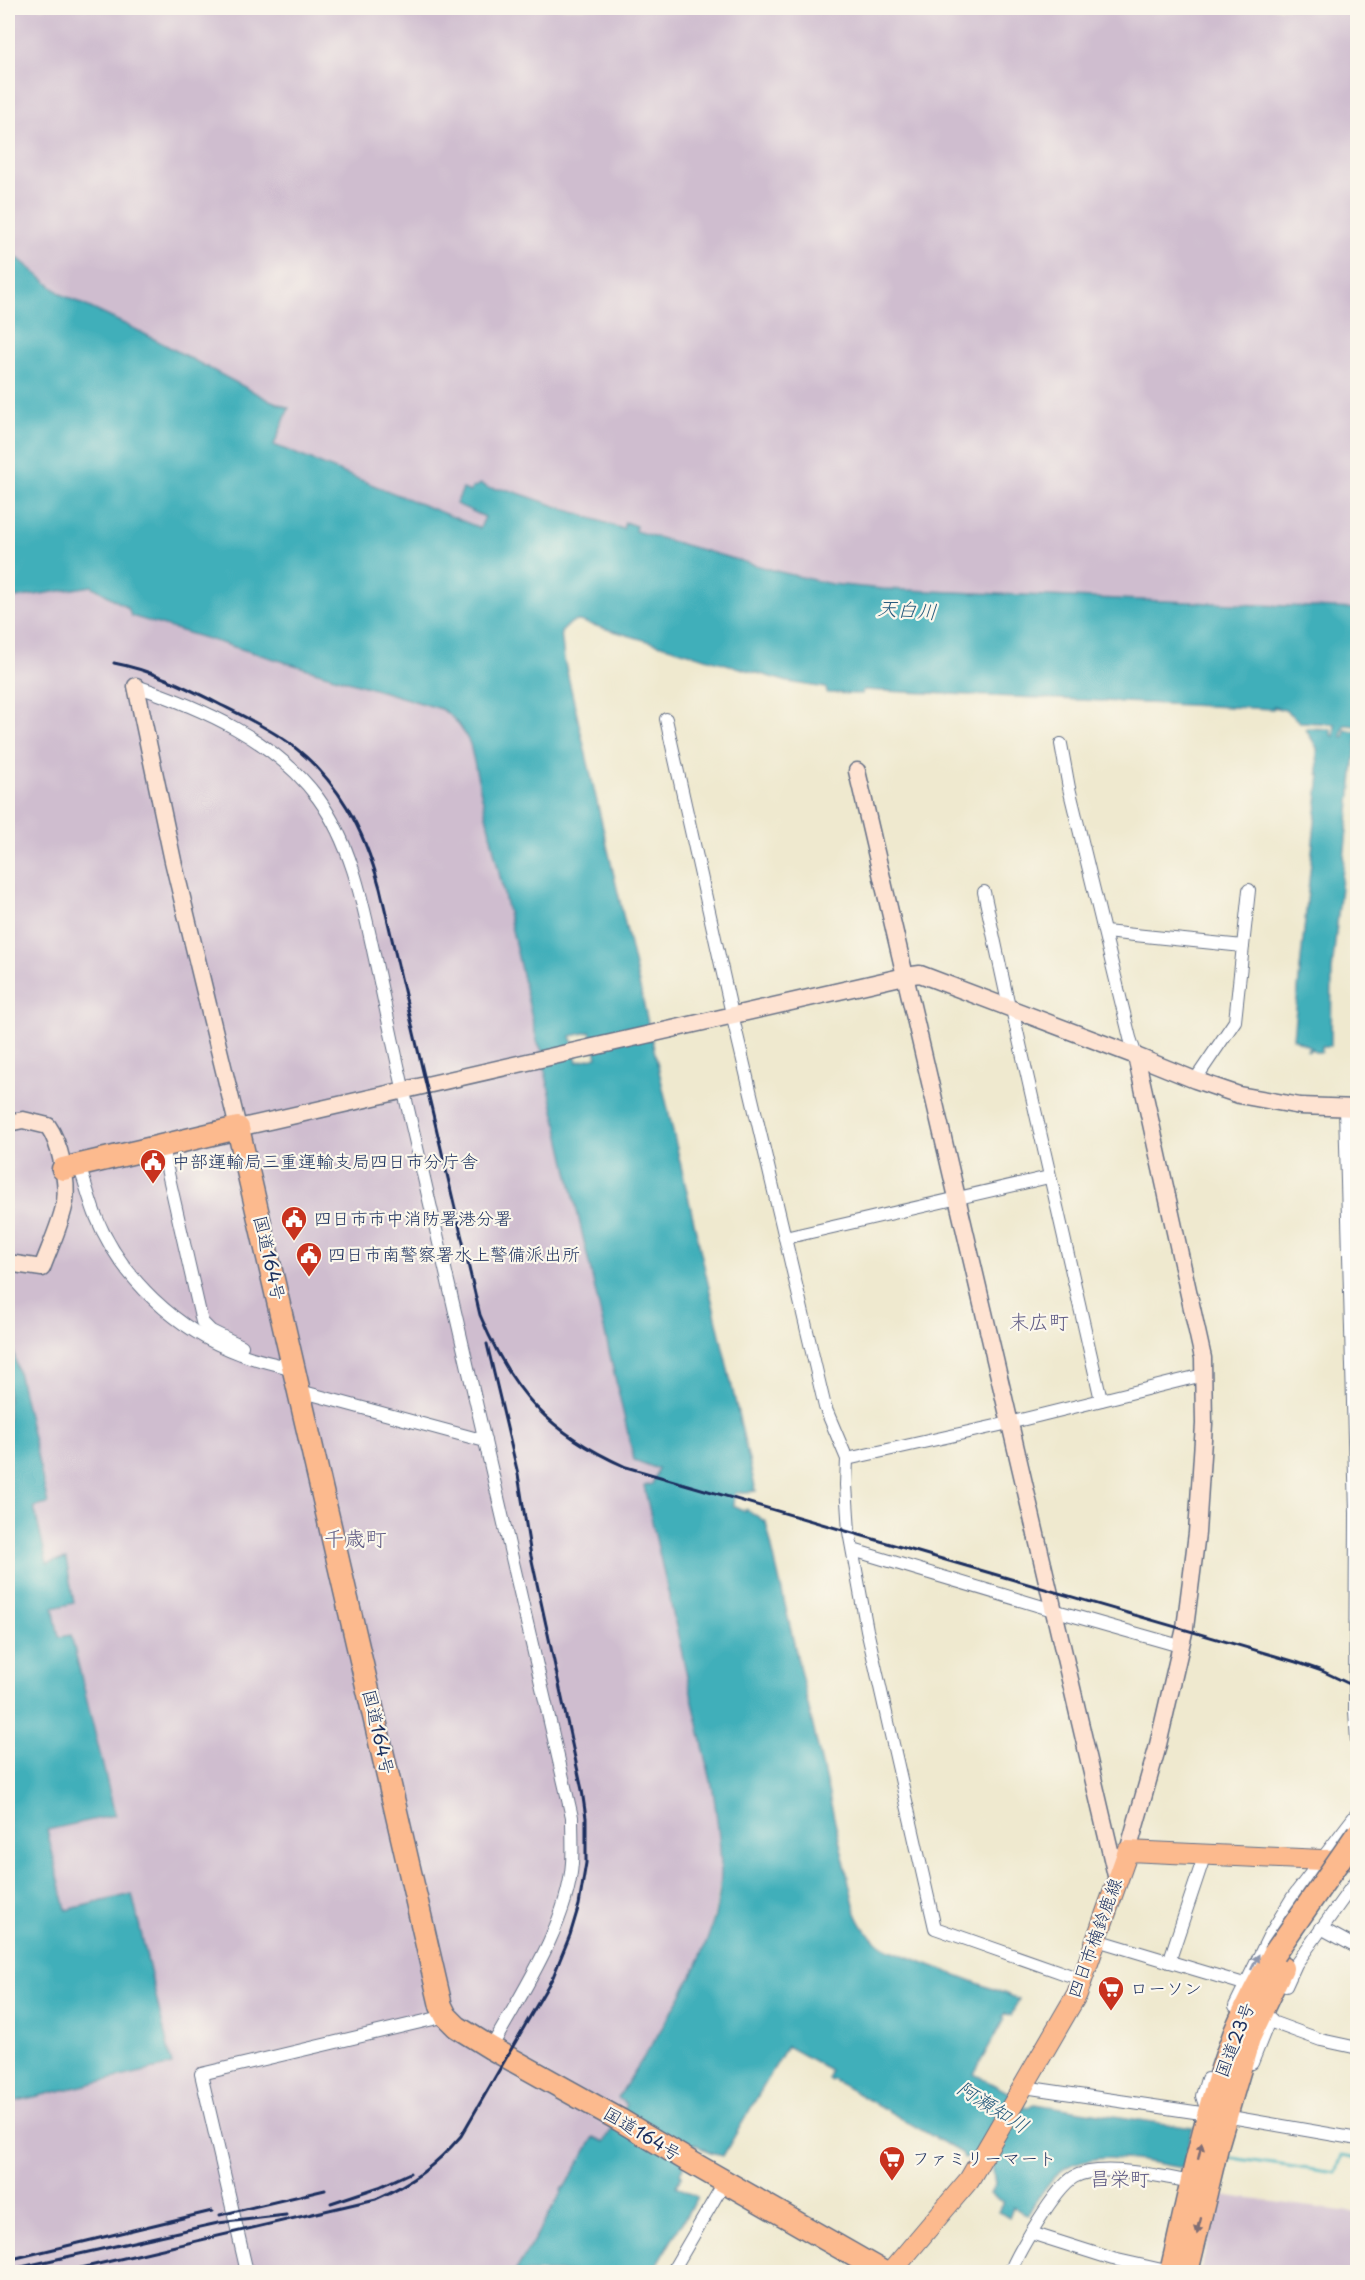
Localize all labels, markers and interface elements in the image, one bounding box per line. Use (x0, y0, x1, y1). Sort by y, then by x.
water label: 天白川 (876, 592, 938, 626)
public building icon: 中部運輸局三重運輸支局四日市分庁舎 (138, 1147, 168, 1185)
place label: 中部運輸局三重運輸支局四日市分庁舎 (172, 1147, 478, 1174)
public building icon: 四日市市中消防署港分署 (279, 1204, 309, 1242)
place label: 四日市市中消防署港分署 (314, 1204, 512, 1231)
street label: 国道164号 (248, 1212, 293, 1303)
public building icon: 四日市南警察署水上警備派出所 (294, 1240, 324, 1278)
place label: 四日市南警察署水上警備派出所 (328, 1240, 580, 1267)
district label: 末広町 (1009, 1306, 1069, 1336)
district label: 千歳町 (324, 1521, 387, 1553)
street label: 国道164号 (357, 1686, 402, 1777)
street label: 四日市楠鈴鹿線 (1059, 1874, 1128, 2001)
one-way arrow (1251, 1954, 1260, 1971)
supermarket icon: ローソン (1096, 1974, 1126, 2012)
place label: ローソン (1130, 1974, 1202, 2001)
street label: 国道23号 (1207, 1998, 1260, 2081)
water label: 阿瀬知川 (952, 2072, 1035, 2140)
street label: 国道164号 (599, 2099, 687, 2167)
one-way arrow (1195, 2141, 1205, 2160)
supermarket icon: ファミリーマート (877, 2144, 907, 2182)
place label: ファミリーマート (912, 2144, 1056, 2171)
district label: 昌栄町 (1090, 2163, 1150, 2193)
one-way arrow (1193, 2217, 1203, 2235)

